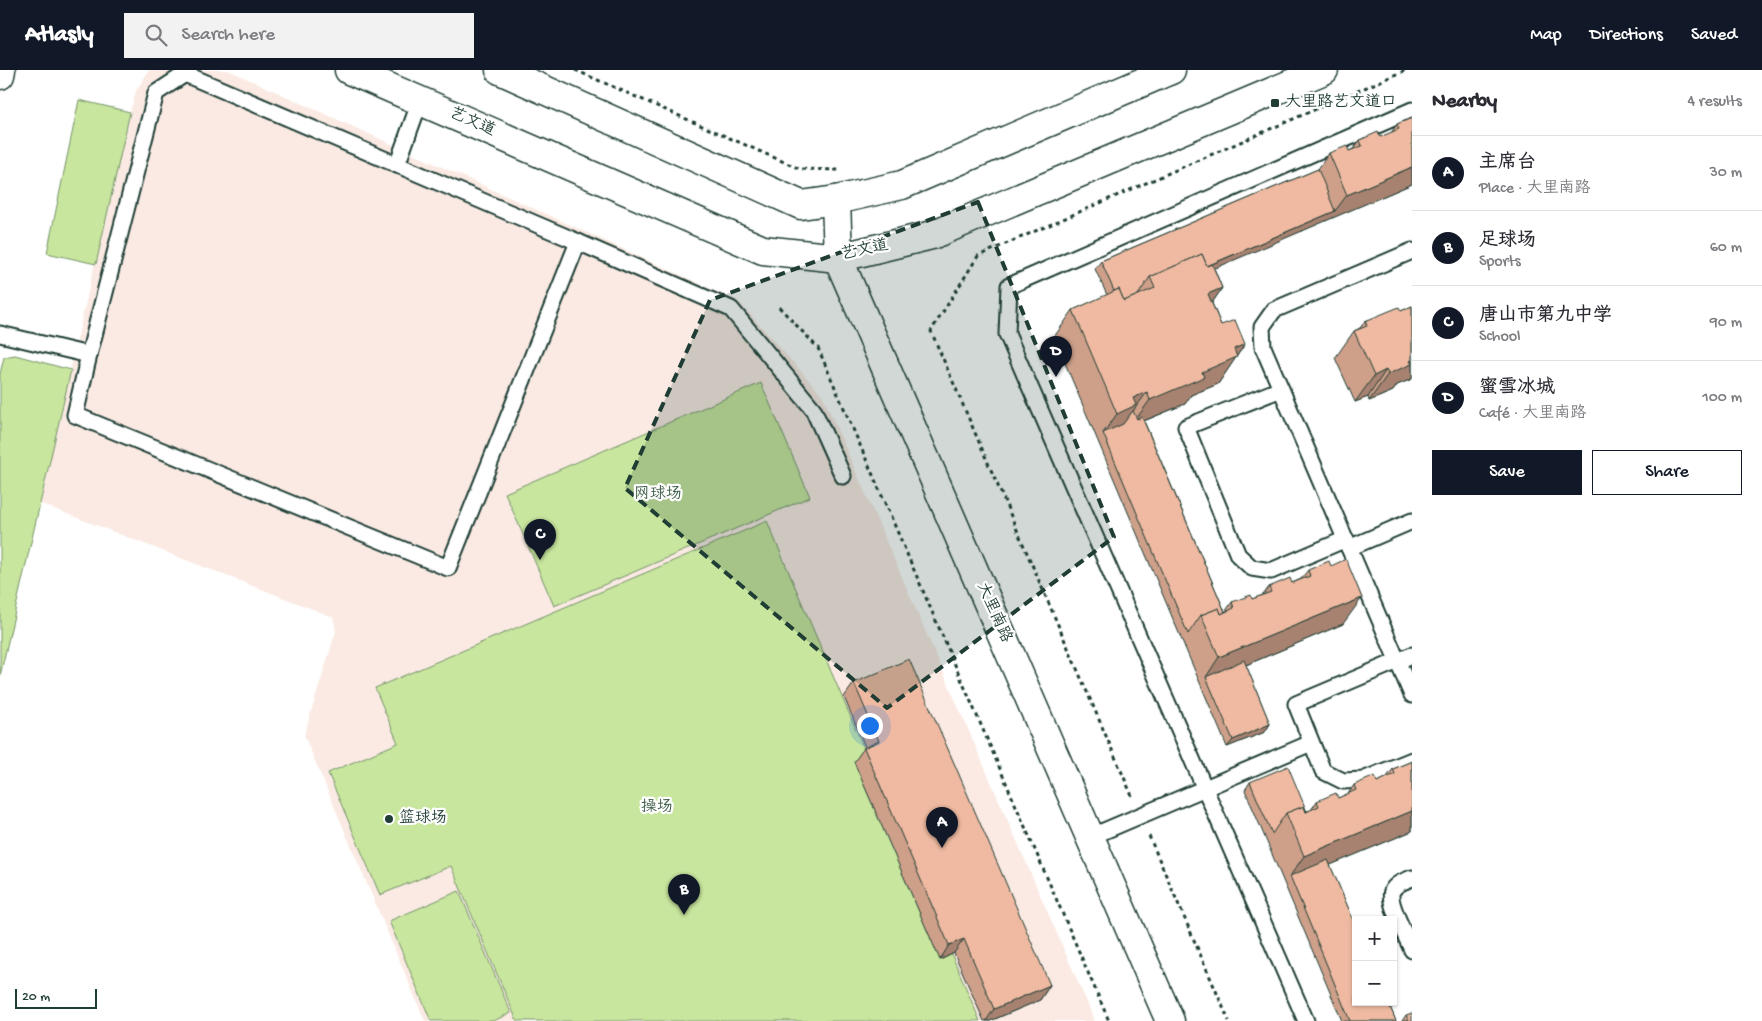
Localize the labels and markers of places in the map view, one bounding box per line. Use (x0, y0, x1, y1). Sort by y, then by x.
place label: 大里路艺文道口 (1285, 92, 1397, 113)
marker: 大里路艺文道口 (1269, 97, 1281, 109)
pin: D (1040, 336, 1072, 377)
pin: C (524, 519, 556, 560)
pin: A (926, 807, 958, 848)
place label: 篮球场 (399, 808, 447, 829)
marker: 篮球场 (383, 813, 395, 825)
pin: B (668, 874, 700, 915)

